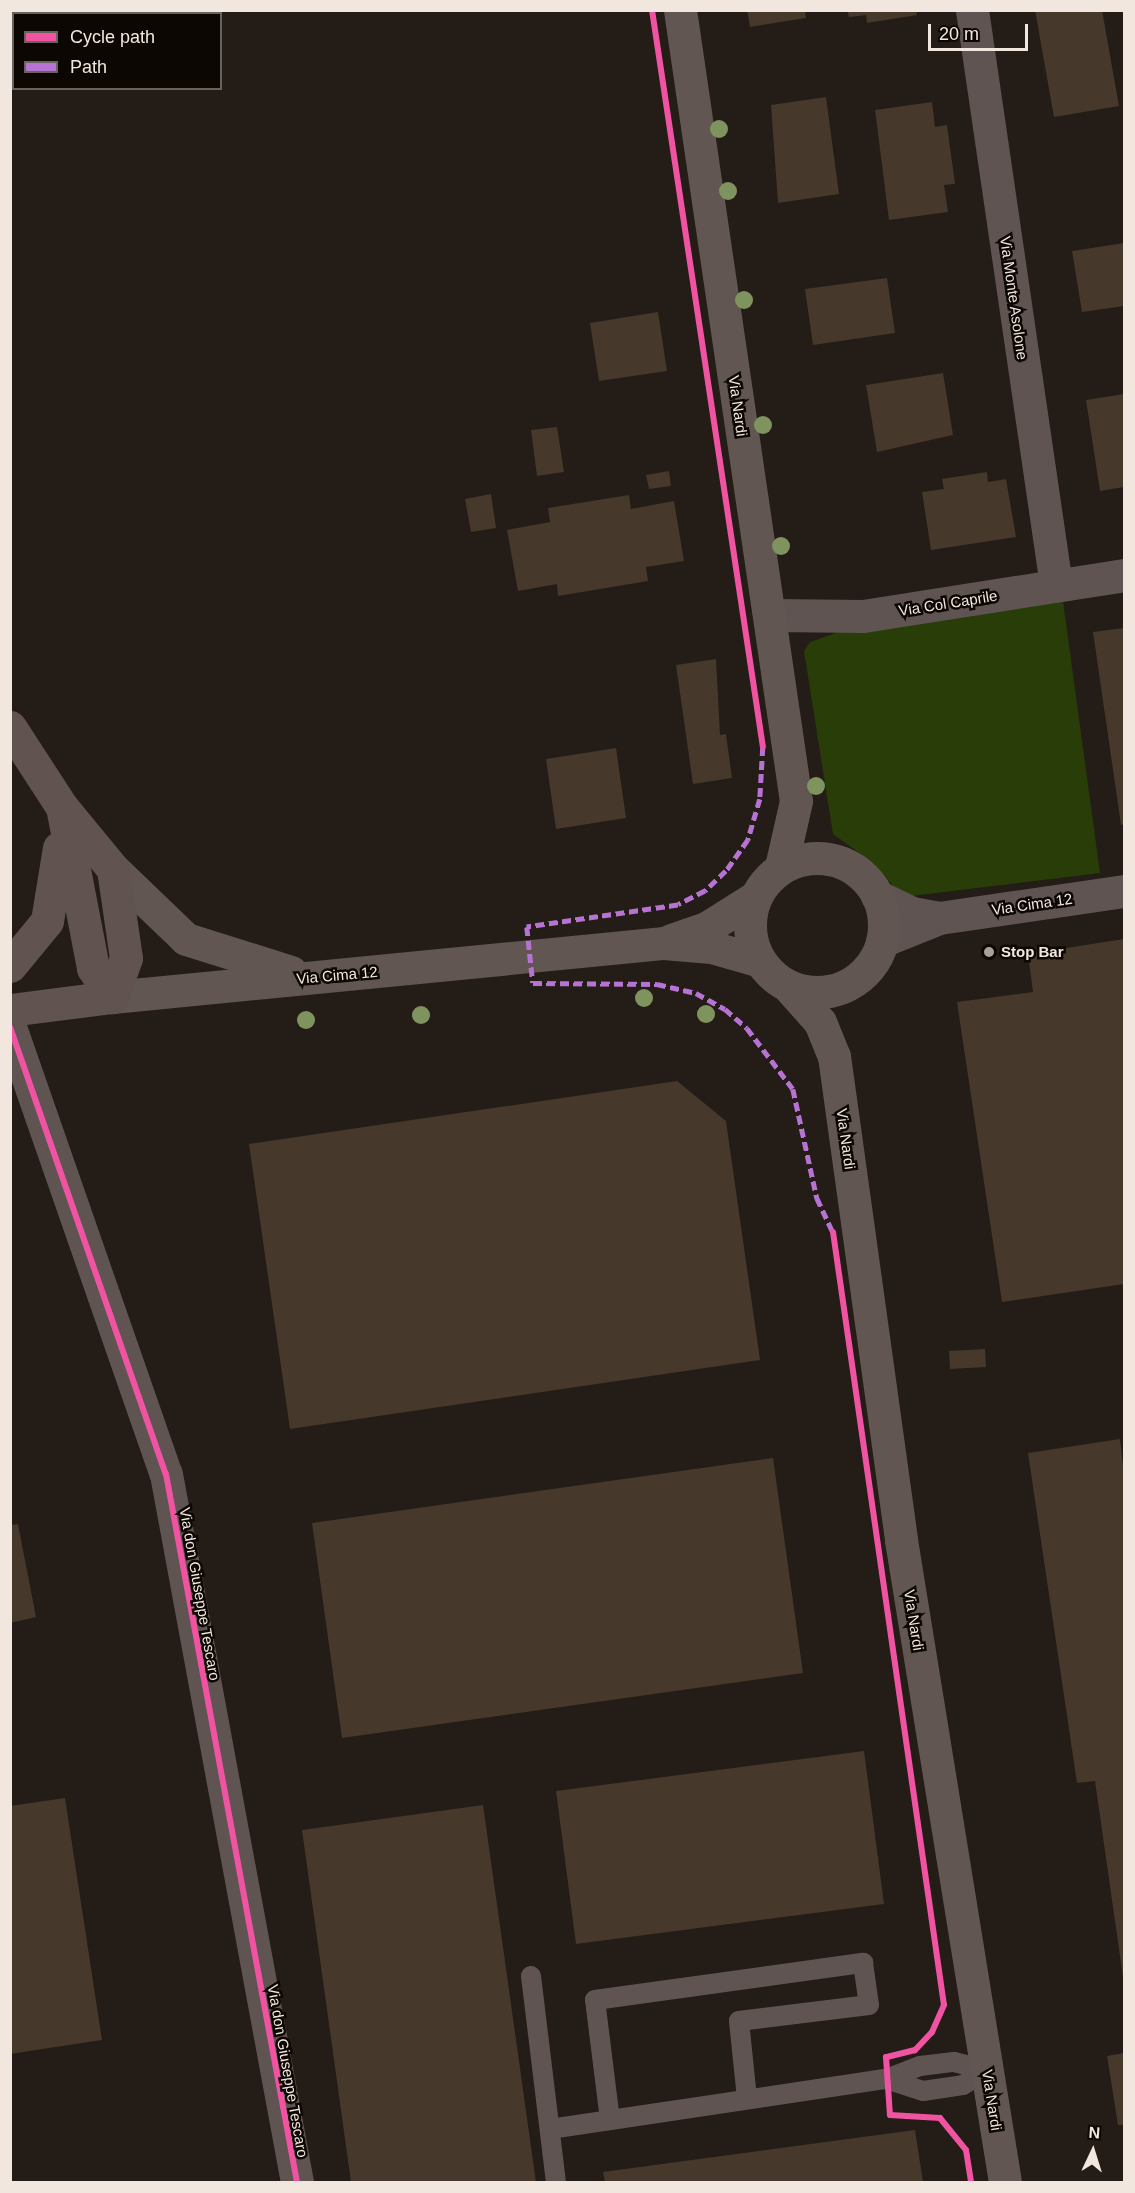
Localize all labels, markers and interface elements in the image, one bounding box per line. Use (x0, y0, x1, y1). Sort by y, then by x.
legend (12, 12, 222, 90)
scale bar (931, 12, 1032, 50)
text: 20 m (939, 24, 979, 44)
text: Cycle path (70, 27, 155, 47)
text: Path (70, 57, 107, 77)
street label: Via Monte Asolone (996, 235, 1032, 361)
street label: Via Nardi (725, 374, 751, 438)
street label: Via Col Caprile (897, 586, 999, 620)
street label: Via Cima 12 (990, 889, 1074, 919)
place label: Stop Bar (1001, 943, 1064, 961)
marker: Stop Bar (982, 945, 996, 959)
street label: Via Cima 12 (296, 962, 378, 988)
street label: Via Nardi (833, 1107, 859, 1171)
street label: Via don Giuseppe Tescaro (176, 1506, 224, 1682)
street label: Via Nardi (900, 1588, 928, 1652)
street label: Via don Giuseppe Tescaro (264, 1983, 312, 2159)
street label: Via Nardi (978, 2068, 1006, 2132)
north arrow (1063, 2121, 1123, 2181)
text: N (1088, 2124, 1101, 2141)

